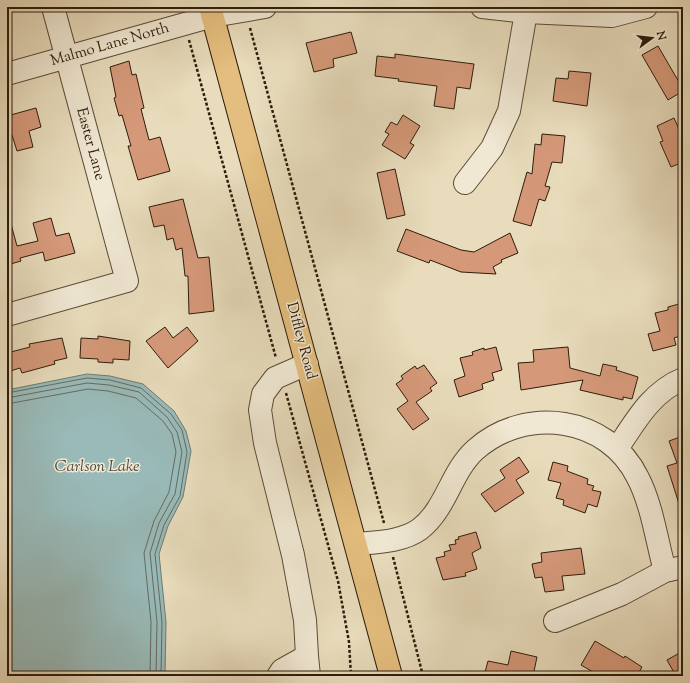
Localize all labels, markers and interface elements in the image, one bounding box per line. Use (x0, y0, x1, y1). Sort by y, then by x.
street label: Malmo Lane North (48, 18, 172, 72)
north arrow (632, 18, 672, 58)
text: N (652, 28, 670, 42)
street label: Easter Lane (70, 105, 110, 183)
street label: Diffley Road (281, 300, 322, 383)
water label: Carlson Lake (54, 456, 140, 479)

